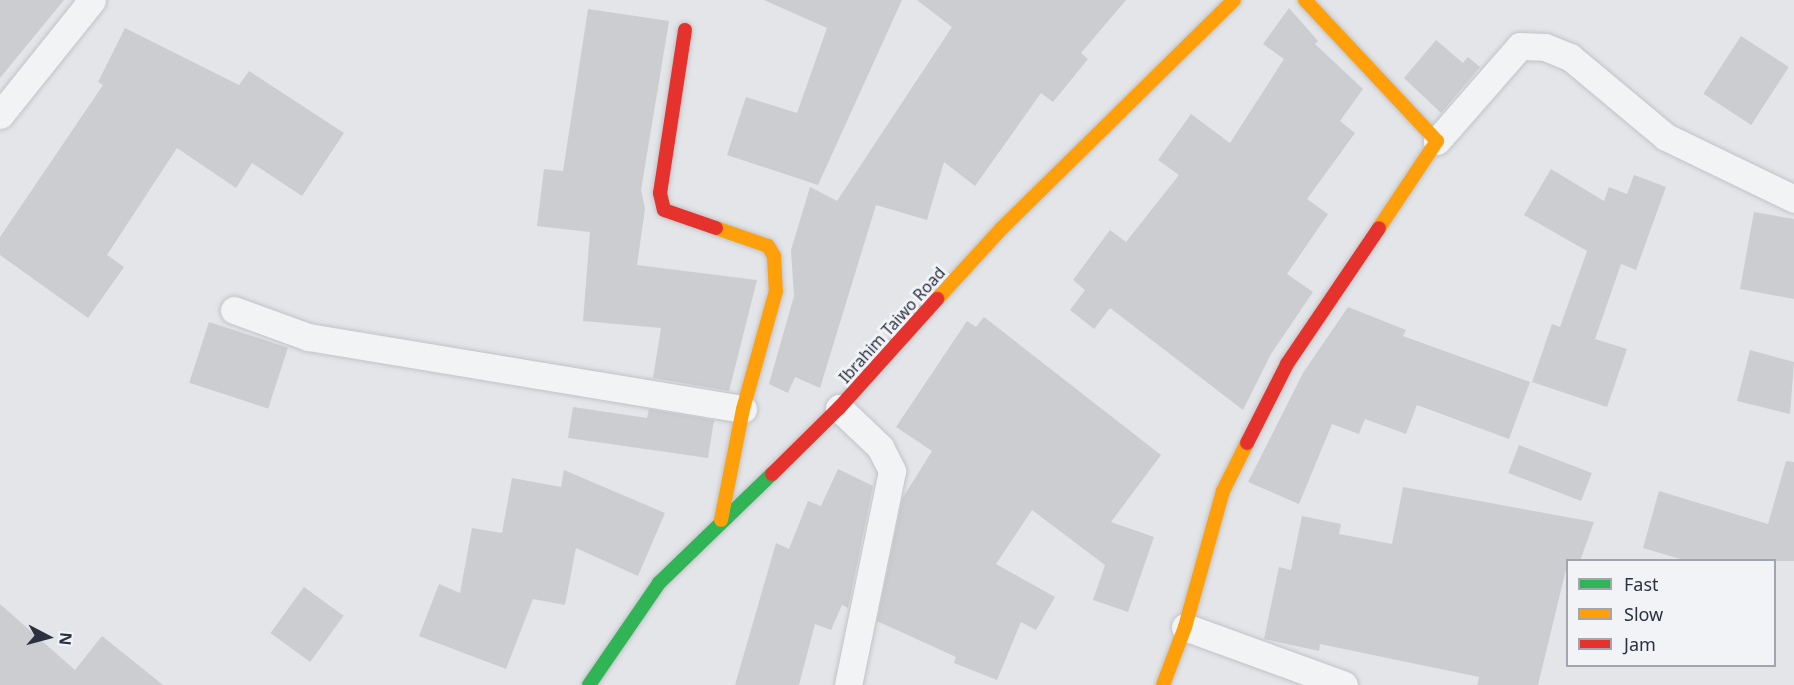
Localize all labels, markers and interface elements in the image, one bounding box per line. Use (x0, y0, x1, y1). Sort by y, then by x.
street label: Ibrahim Taiwo Road (835, 263, 949, 387)
legend (1566, 559, 1776, 667)
text: Fast (1624, 572, 1659, 596)
text: Slow (1624, 602, 1663, 626)
north arrow (18, 607, 78, 667)
text: N (54, 631, 78, 646)
text: Jam (1624, 632, 1656, 656)

